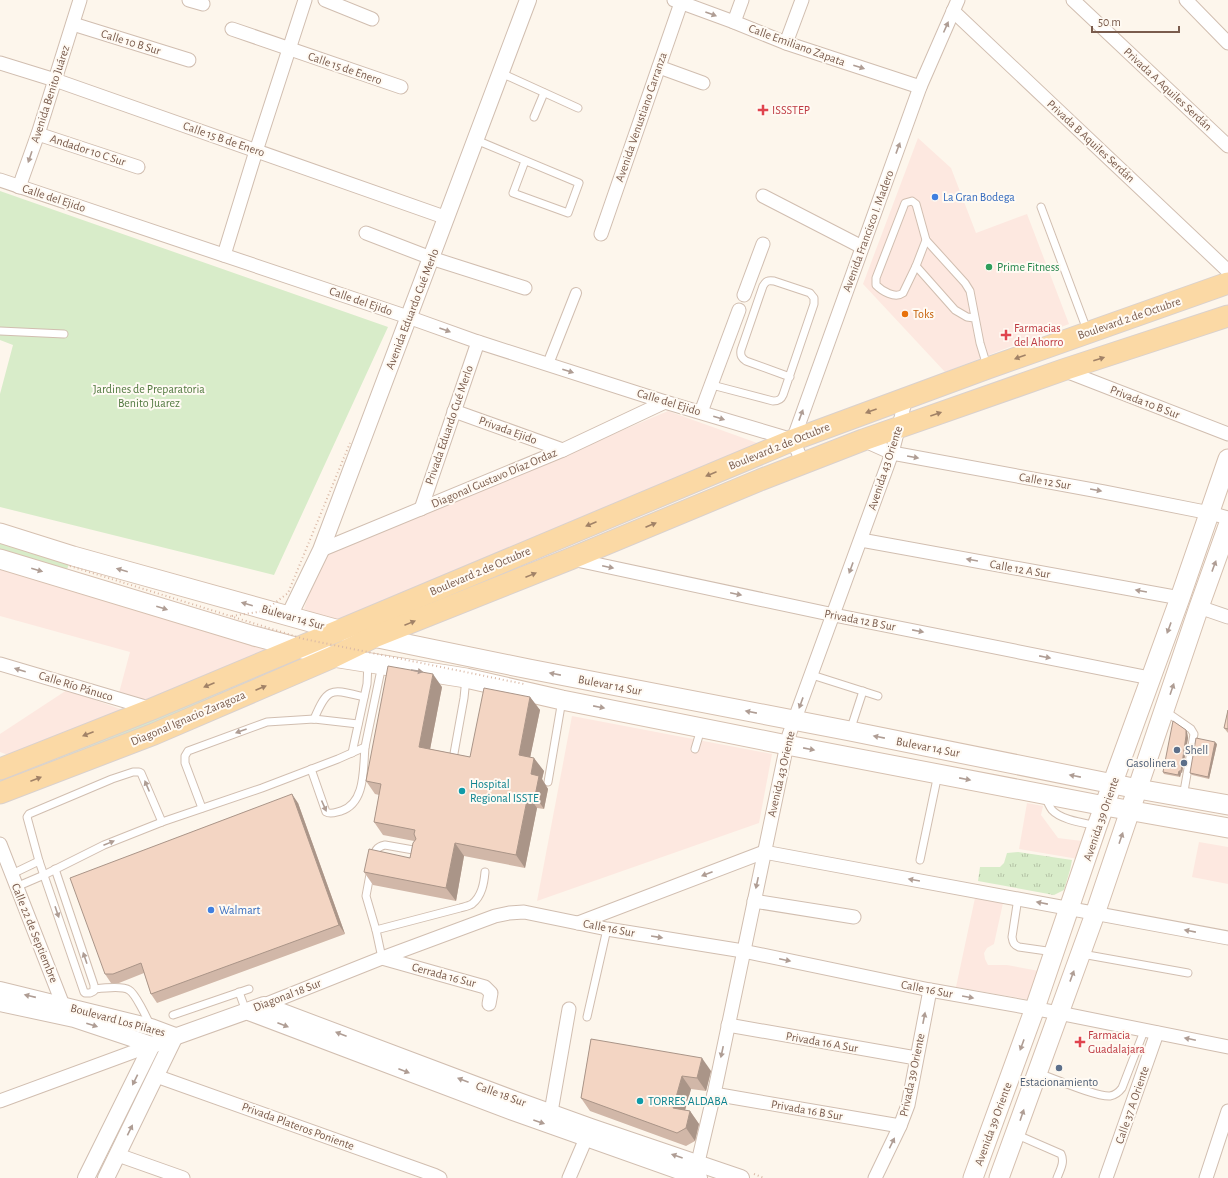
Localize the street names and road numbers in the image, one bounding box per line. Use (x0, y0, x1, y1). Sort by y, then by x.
street label: Calle Emiliano Zapata (747, 22, 847, 68)
street label: Calle 10 B Sur (100, 27, 162, 57)
street label: Avenida Benito Juárez (29, 44, 71, 144)
street label: Privada A Aquiles Serdán (1122, 45, 1214, 133)
street label: Calle 15 de Enero (307, 50, 384, 86)
street label: Avenida Venustiano Carranza (613, 50, 669, 183)
street label: Privada B Aquiles Serdán (1045, 97, 1137, 185)
street label: Calle 15 B de Enero (182, 119, 267, 159)
street label: Andador 10 C Sur (49, 132, 127, 168)
street label: Avenida Francisco I. Madero (840, 168, 896, 293)
street label: Calle del Ejido (20, 182, 87, 215)
street label: Avenida Eduardo Cué Merlo (383, 247, 441, 371)
street label: Calle del Ejido (328, 285, 394, 318)
street label: Boulevard 2 de Octubre (1076, 295, 1182, 341)
street label: Privada Eduardo Cué Merlo (423, 364, 475, 486)
street label: Privada 10 B Sur (1109, 383, 1182, 421)
street label: Calle del Ejido (635, 387, 702, 418)
street label: Privada Ejido (477, 414, 539, 447)
street label: Boulevard 2 de Octubre (727, 420, 831, 472)
street label: Avenida 43 Oriente (866, 424, 904, 512)
street label: Diagonal Gustavo Díaz Ordaz (429, 446, 559, 510)
street label: Calle 12 Sur (1018, 471, 1072, 491)
street label: Boulevard 2 de Octubre (428, 544, 532, 598)
street label: Calle 12 A Sur (989, 558, 1051, 580)
street label: Bulevar 14 Sur (260, 602, 326, 632)
street label: Privada 12 B Sur (823, 607, 897, 633)
street label: Calle Río Pánuco (38, 669, 115, 703)
street label: Bulevar 14 Sur (577, 673, 643, 697)
street label: Diagonal Ignacio Zaragoza (129, 688, 248, 748)
street label: Avenida 43 Oriente (765, 730, 797, 818)
street label: Bulevar 14 Sur (895, 735, 961, 759)
street label: Avenida 39 Oriente (1081, 776, 1121, 862)
street label: Calle 22 de Septiembre (10, 882, 60, 984)
street label: Calle 16 Sur (582, 917, 636, 939)
street label: Cerrada 16 Sur (411, 961, 477, 989)
street label: Diagonal 18 Sur (251, 976, 323, 1013)
street label: Calle 16 Sur (900, 978, 954, 1000)
street label: Boulevard Los Pilares (69, 1002, 167, 1038)
street label: Privada 16 A Sur (785, 1030, 859, 1054)
street label: Privada 39 Oriente (897, 1032, 927, 1118)
street label: Calle 37 A Oriente (1113, 1065, 1151, 1145)
street label: Calle 18 Sur (474, 1079, 528, 1109)
street label: Avenida 39 Oriente (972, 1081, 1014, 1167)
street label: Privada 16 B Sur (770, 1098, 844, 1122)
street label: Privada Plateros Poniente (240, 1100, 356, 1152)

